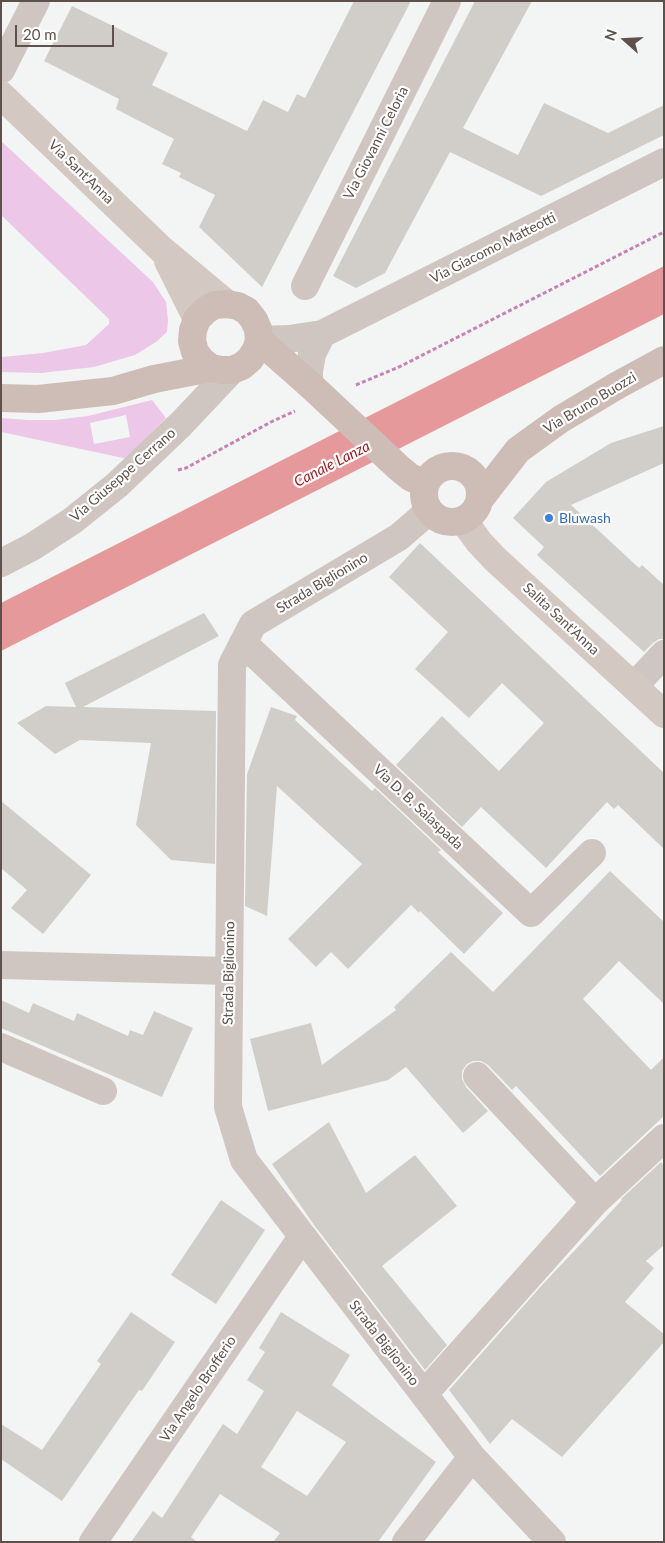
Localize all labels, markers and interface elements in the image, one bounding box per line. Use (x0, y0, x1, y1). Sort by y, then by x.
scale bar (18, 15, 116, 47)
north arrow (600, 15, 650, 65)
text: 20 m (23, 25, 57, 43)
text: N (601, 27, 620, 43)
street label: Via Giovanni Celoria (340, 84, 412, 202)
street label: Via Sant'Anna (45, 137, 117, 207)
street label: Via Giacomo Matteotti (427, 209, 559, 287)
street label: Via Bruno Buozzi (541, 369, 639, 437)
street label: Via Giuseppe Cerrano (67, 425, 179, 525)
water label: Canale Lanza (291, 437, 373, 491)
place label: Bluwash (559, 510, 611, 526)
marker: Bluwash (543, 512, 555, 524)
street label: Strada Biglionino (273, 549, 371, 617)
street label: Salita Sant'Anna (519, 579, 603, 659)
street label: Via D. B. Salaspada (370, 761, 466, 853)
street label: Strada Biglionino (220, 921, 238, 1025)
street label: Strada Biglionino (345, 1297, 423, 1389)
street label: Via Angelo Brofferio (156, 1333, 240, 1445)

